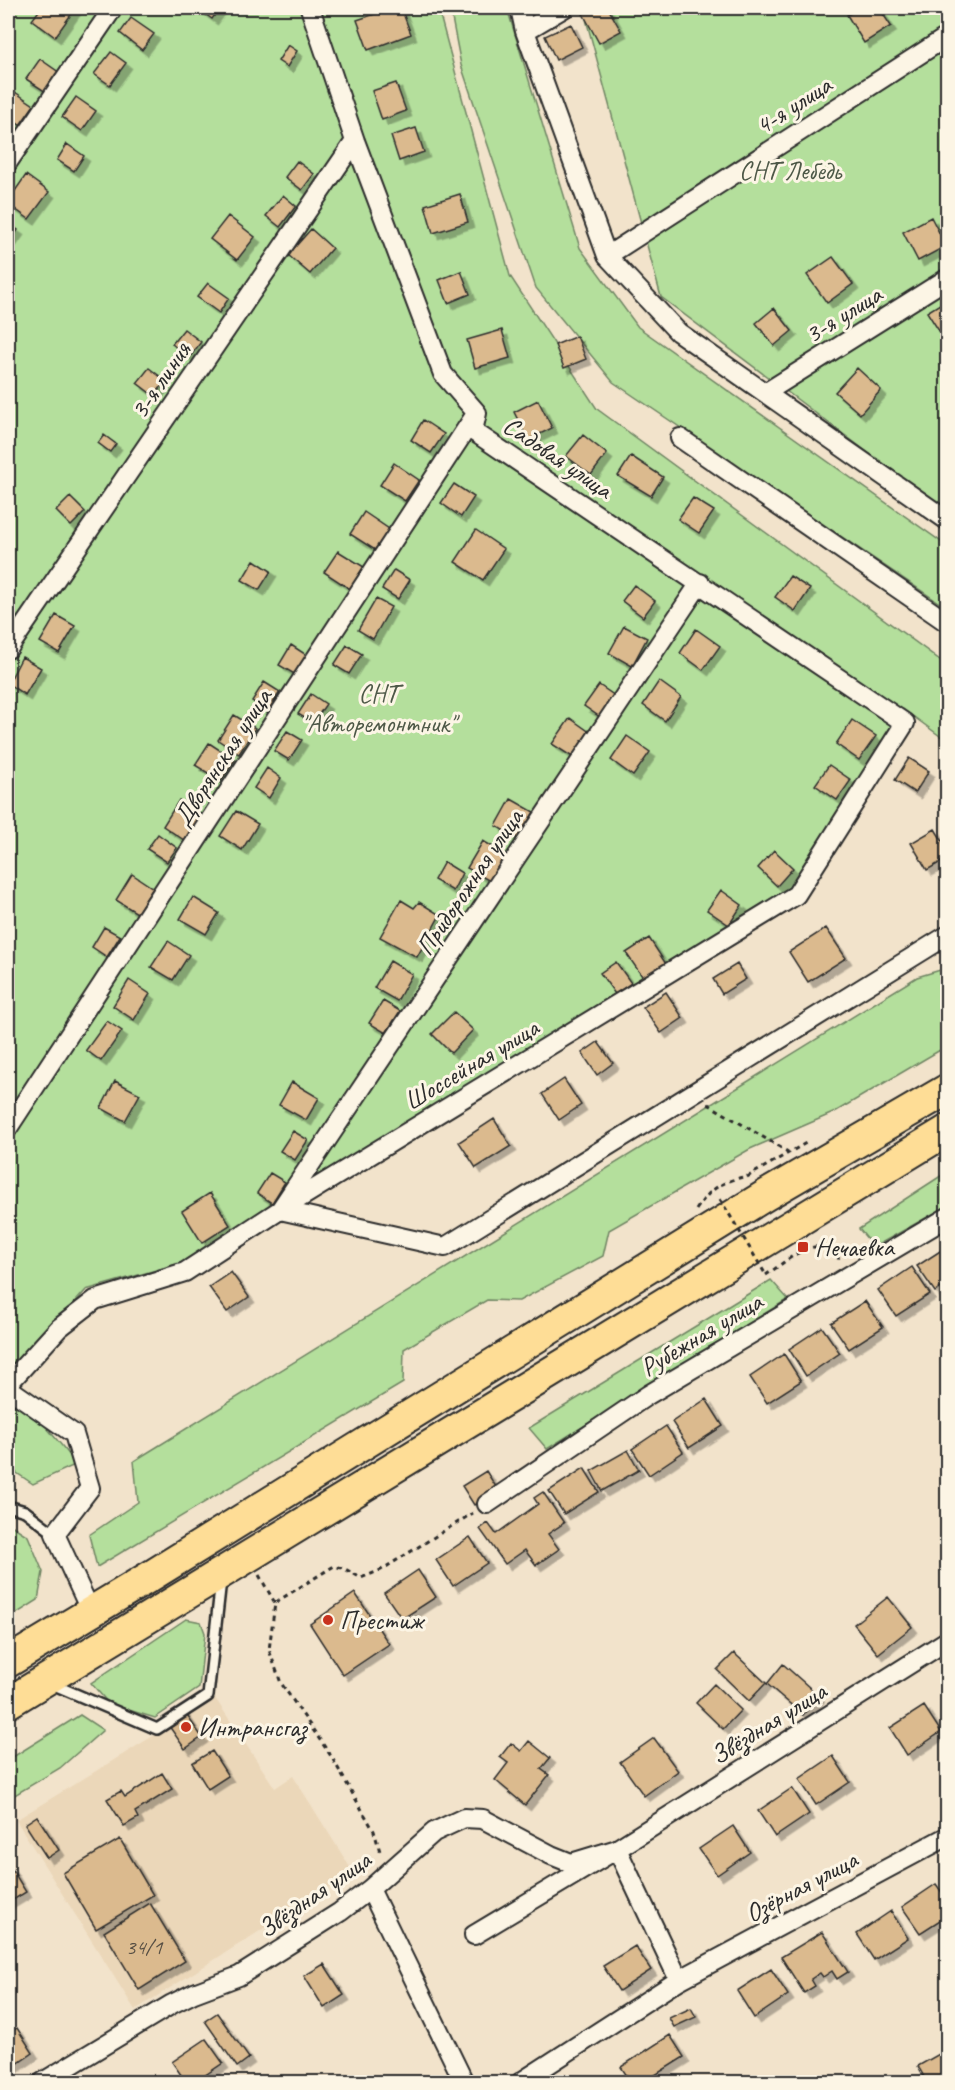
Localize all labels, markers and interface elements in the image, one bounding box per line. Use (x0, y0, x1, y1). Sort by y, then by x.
street label: 4-я улица (749, 68, 839, 142)
park label: СНТ Лебедь (739, 154, 843, 187)
street label: 3-я улица (799, 277, 889, 351)
street label: 3-я линия (123, 334, 199, 425)
street label: Садовая улица (497, 409, 620, 507)
park label: СНТ "Авторемонтник" (301, 677, 460, 740)
street label: Дворянская улица (166, 681, 280, 832)
street label: Придорожная улица (408, 801, 531, 962)
street label: Шоссейная улица (398, 1011, 546, 1118)
place label: Нечаевка (815, 1231, 896, 1264)
marker: Нечаевка (796, 1240, 810, 1254)
street label: Рубежная улица (634, 1284, 770, 1384)
place label: Престиж (340, 1604, 426, 1637)
marker: Престиж (321, 1613, 335, 1627)
street label: Звёздная улица (704, 1674, 834, 1773)
place label: Интрансгаз (198, 1711, 308, 1745)
marker: Интрансгаз (179, 1720, 193, 1734)
street label: Озёрная улица (739, 1842, 865, 1931)
street label: Звёздная улица (251, 1843, 379, 1946)
house number: 34/1 (126, 1933, 164, 1961)

